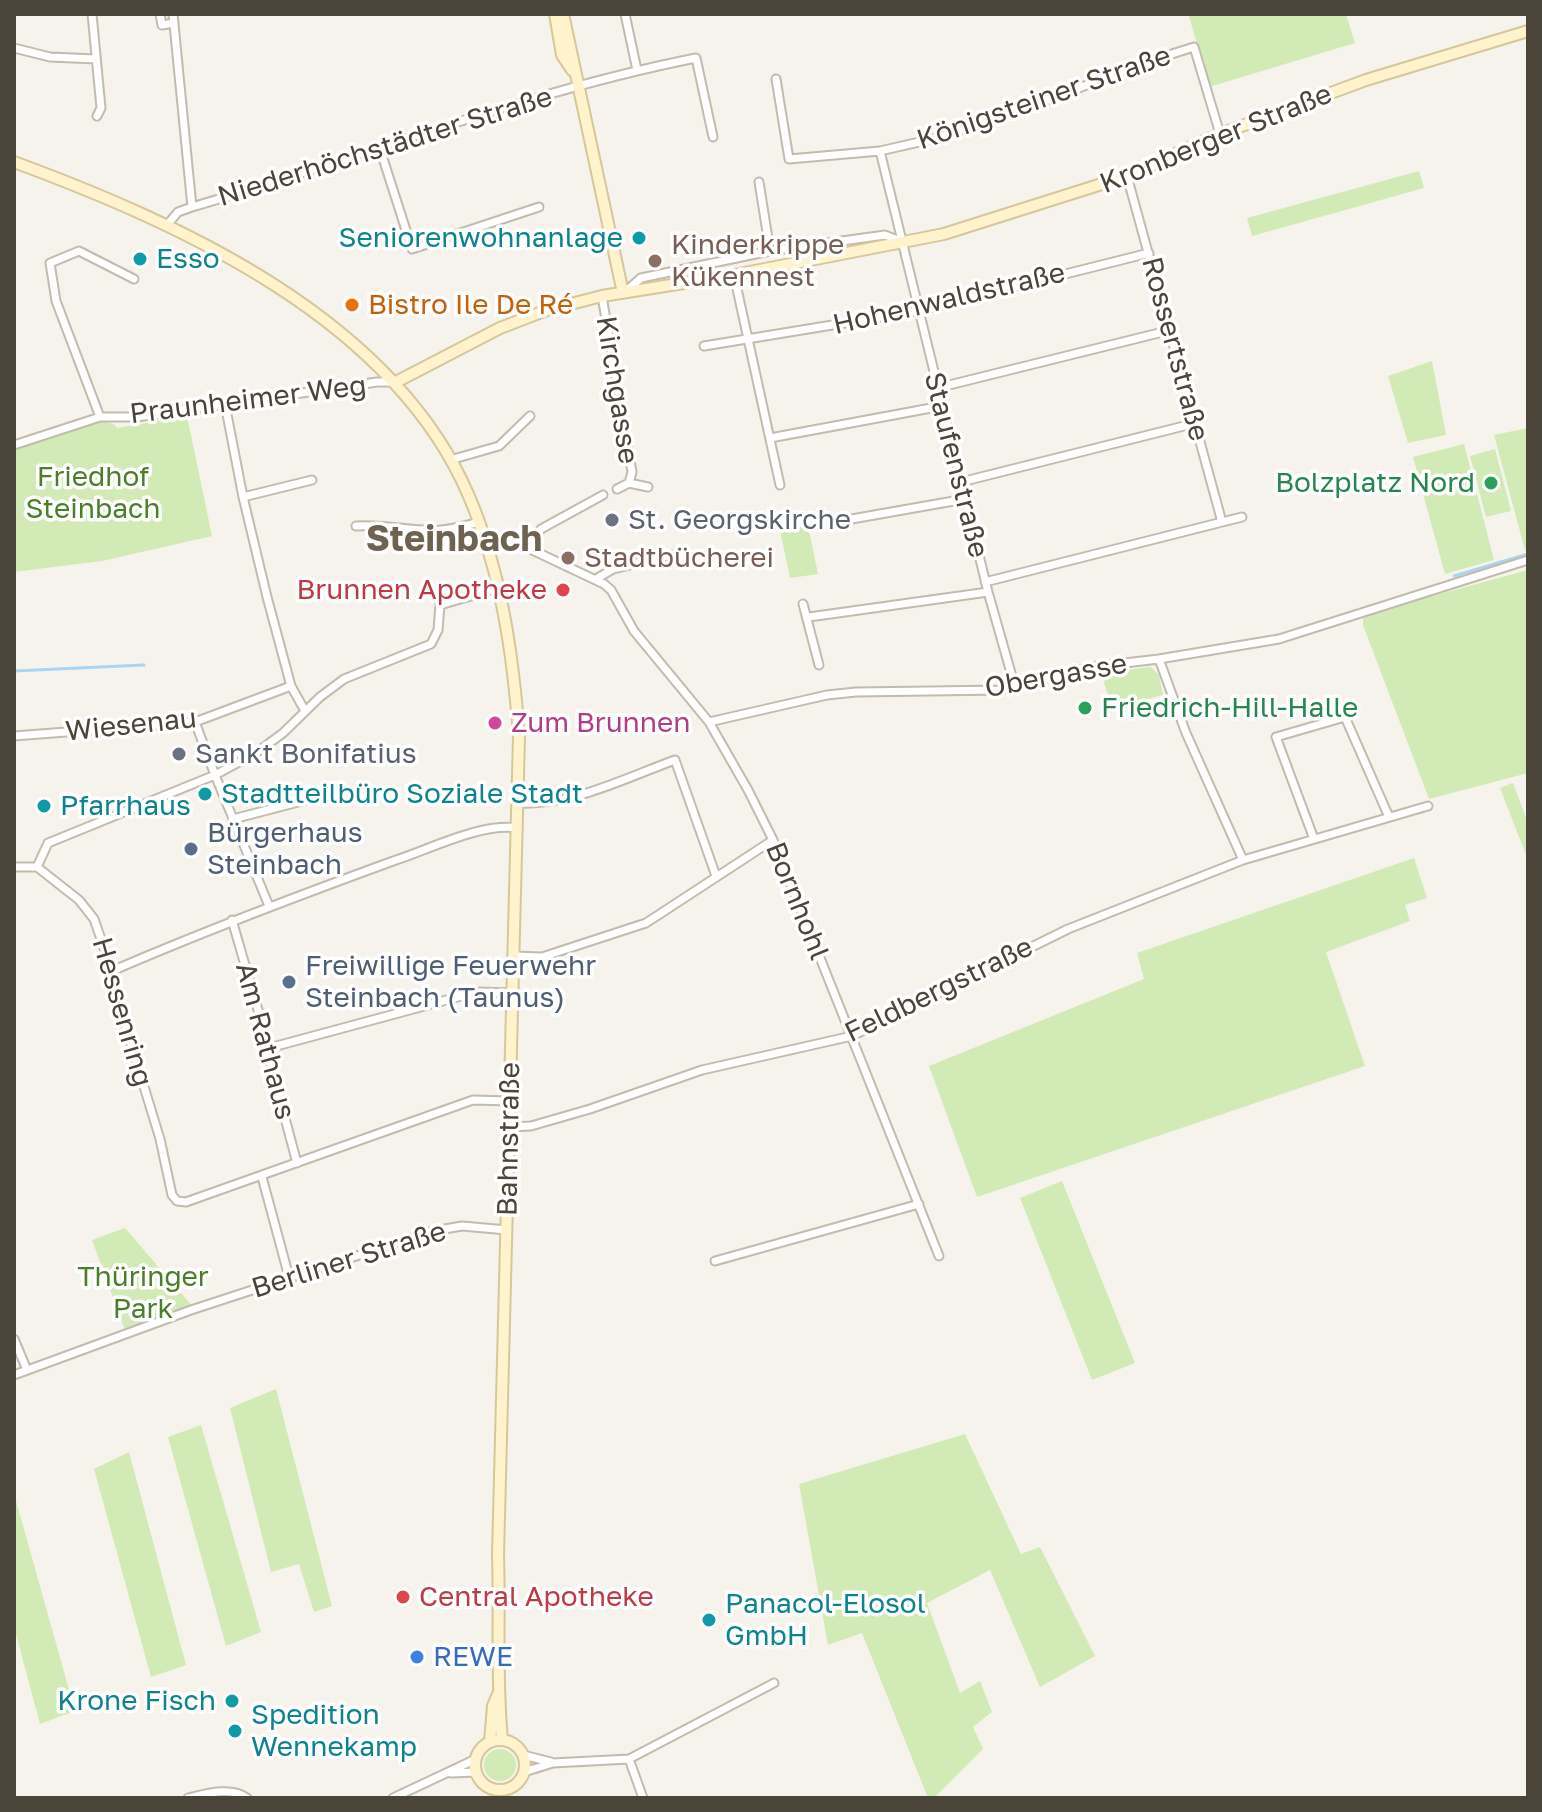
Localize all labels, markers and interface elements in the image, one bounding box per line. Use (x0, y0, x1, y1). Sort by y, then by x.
street label: Königsteiner Straße (913, 39, 1175, 157)
street label: Kronberger Straße (1095, 77, 1337, 201)
street label: Niederhöchstädter Straße (214, 80, 556, 214)
place label: Seniorenwohnanlage (339, 221, 623, 255)
place label: Kinderkrippe Kükennest (671, 228, 844, 294)
marker: Seniorenwohnanlage (630, 229, 648, 247)
place label: Esso (156, 242, 220, 276)
marker: Esso (131, 250, 149, 268)
marker: Kinderkrippe Kükennest (646, 252, 664, 270)
street label: Rossertstraße (1134, 253, 1216, 445)
street label: Hohenwaldstraße (830, 256, 1068, 342)
place label: Bistro Ile De Ré (368, 288, 573, 322)
marker: Bistro Ile De Ré (343, 296, 361, 314)
street label: Kirchgasse (589, 314, 645, 466)
street label: Praunheimer Weg (128, 369, 368, 431)
street label: Staufenstraße (917, 369, 995, 561)
park label: Friedhof Steinbach (25, 460, 161, 526)
place label: Bolzplatz Nord (1275, 466, 1475, 500)
marker: Bolzplatz Nord (1482, 474, 1500, 492)
place label: St. Georgskirche (628, 503, 851, 537)
marker: St. Georgskirche (603, 511, 621, 529)
district label: Steinbach (366, 518, 542, 562)
place label: Stadtbücherei (584, 541, 774, 575)
marker: Stadtbücherei (559, 549, 577, 567)
place label: Brunnen Apotheke (297, 573, 547, 607)
marker: Brunnen Apotheke (554, 581, 572, 599)
street label: Obergasse (982, 647, 1130, 705)
place label: Friedrich-Hill-Halle (1101, 691, 1358, 725)
marker: Friedrich-Hill-Halle (1076, 699, 1094, 717)
street label: Wiesenau (64, 701, 198, 749)
place label: Zum Brunnen (511, 706, 690, 740)
marker: Zum Brunnen (486, 714, 504, 732)
place label: Sankt Bonifatius (195, 737, 417, 771)
marker: Sankt Bonifatius (170, 745, 188, 763)
place label: Stadtteilbüro Soziale Stadt (221, 777, 583, 811)
marker: Stadtteilbüro Soziale Stadt (196, 785, 214, 803)
place label: Pfarrhaus (60, 789, 191, 823)
marker: Pfarrhaus (35, 797, 53, 815)
place label: Bürgerhaus Steinbach (207, 816, 363, 882)
street label: Bornhohl (758, 837, 836, 965)
marker: Bürgerhaus Steinbach (182, 840, 200, 858)
street label: Feldbergstraße (840, 930, 1038, 1050)
street label: Hessenring (85, 934, 159, 1090)
place label: Freiwillige Feuerwehr Steinbach (Taunus) (305, 949, 596, 1015)
street label: Am Rathaus (228, 959, 302, 1123)
marker: Freiwillige Feuerwehr Steinbach (Taunus) (280, 973, 298, 991)
street label: Bahnstraße (491, 1062, 527, 1216)
street label: Berliner Straße (248, 1215, 450, 1305)
park label: Thüringer Park (77, 1260, 209, 1326)
place label: Central Apotheke (419, 1580, 654, 1614)
place label: Panacol-Elosol GmbH (725, 1587, 926, 1653)
marker: Central Apotheke (394, 1588, 412, 1606)
marker: Panacol-Elosol GmbH (700, 1611, 718, 1629)
place label: REWE (433, 1640, 513, 1674)
marker: REWE (408, 1648, 426, 1666)
place label: Krone Fisch (57, 1684, 216, 1718)
marker: Krone Fisch (223, 1692, 241, 1710)
place label: Spedition Wennekamp (251, 1698, 417, 1764)
marker: Spedition Wennekamp (226, 1722, 244, 1740)

